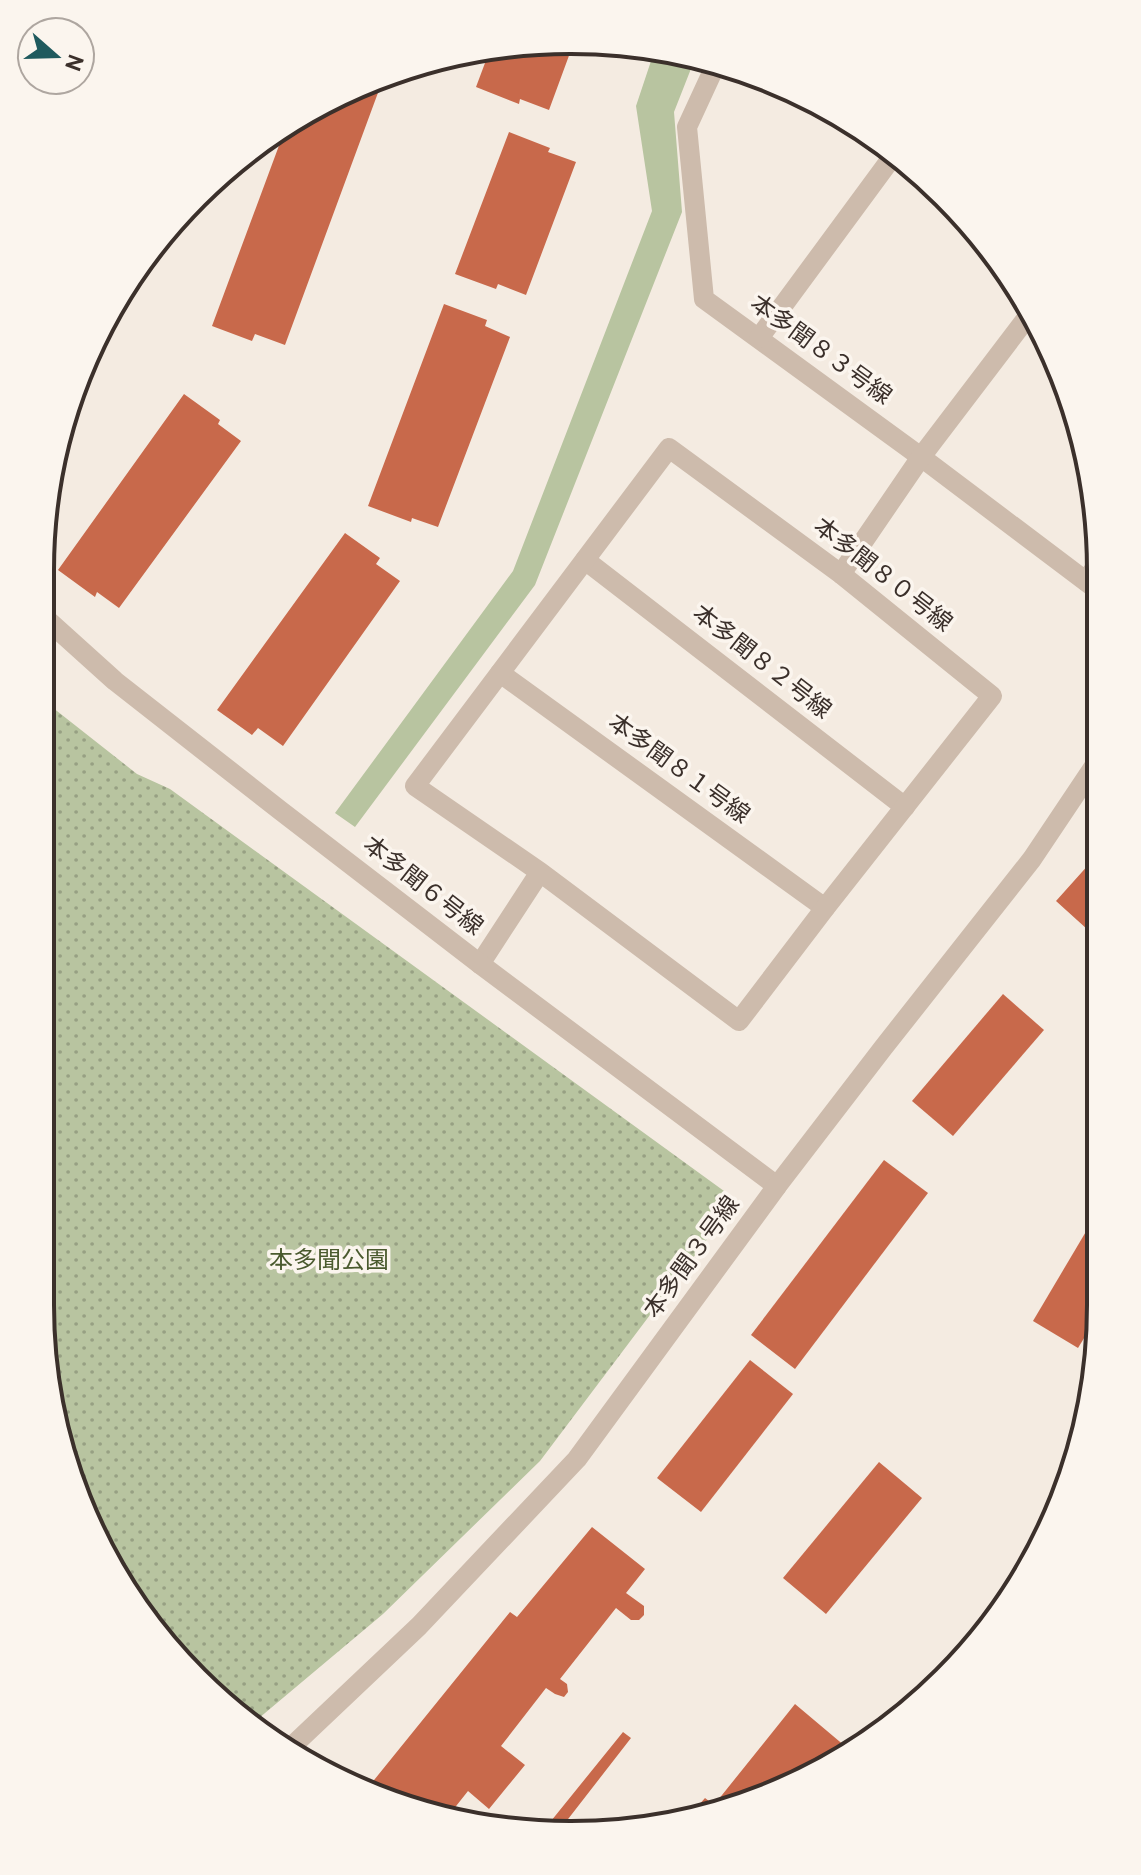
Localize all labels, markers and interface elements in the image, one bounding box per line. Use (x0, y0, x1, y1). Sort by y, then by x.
north arrow (16, 16, 96, 96)
text: N (57, 50, 88, 74)
street label: 本多聞８３号線 (743, 289, 897, 413)
street label: 本多聞８０号線 (807, 512, 957, 640)
street label: 本多聞８２号線 (686, 599, 836, 727)
street label: 本多聞８１号線 (601, 708, 755, 832)
street label: 本多聞６号線 (356, 831, 488, 943)
street label: 本多聞３号線 (639, 1191, 747, 1325)
park label: 本多聞公園 (269, 1247, 389, 1277)

